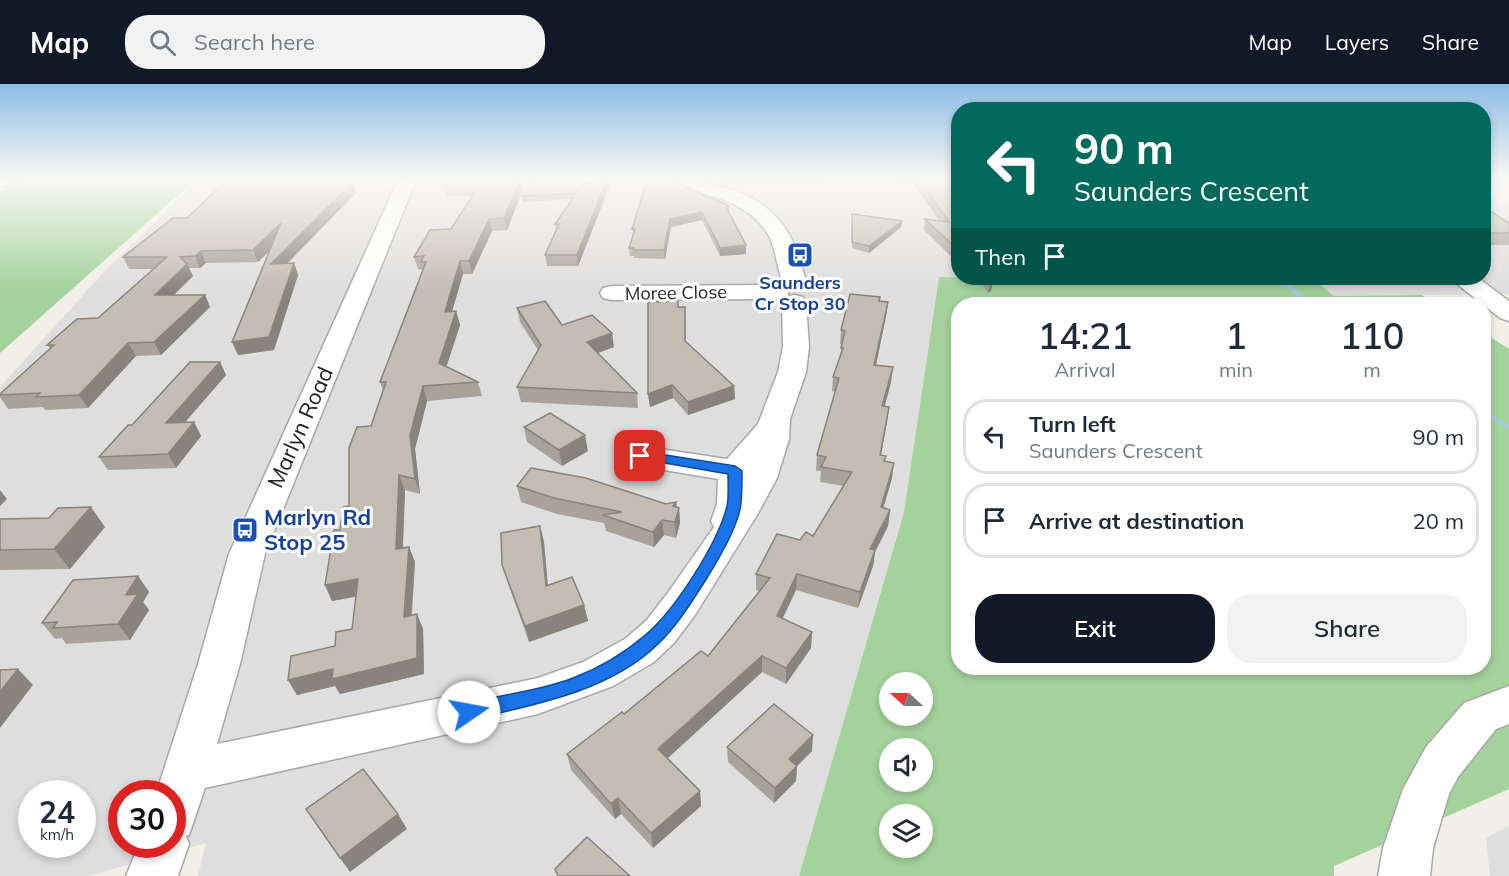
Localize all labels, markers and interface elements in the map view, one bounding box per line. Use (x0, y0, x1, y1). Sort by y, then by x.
search box (125, 15, 545, 69)
text: Map (30, 25, 89, 60)
icon: search (146, 26, 179, 59)
text: Search here (194, 28, 315, 56)
text: Map (1249, 29, 1292, 55)
text: Layers (1325, 29, 1389, 55)
text: Share (1422, 29, 1479, 55)
text: 90 m (1074, 122, 1174, 175)
icon: left (975, 126, 1053, 204)
text: Saunders Crescent (1074, 174, 1309, 208)
bus stop icon: Saunders Cr Stop 30 (785, 240, 815, 270)
icon: arrive (1038, 240, 1071, 273)
text: Then (975, 243, 1026, 271)
place label: Saunders Cr Stop 30 (755, 271, 846, 315)
street label: Moree Close (625, 280, 727, 305)
text: 14:21 (1038, 313, 1132, 358)
text: 1 (1225, 313, 1247, 358)
text: 110 (1340, 313, 1404, 358)
text: Arrival (1054, 357, 1116, 382)
text: min (1219, 357, 1253, 382)
text: m (1363, 357, 1381, 382)
street label: Marlyn Road (261, 362, 339, 492)
text: Turn left (1029, 410, 1116, 438)
icon: left (978, 420, 1011, 453)
text: 90 m (1413, 423, 1464, 451)
pin (614, 430, 665, 481)
text: Saunders Crescent (1029, 438, 1203, 463)
icon: arrive (623, 439, 656, 472)
place label: Marlyn Rd Stop 25 (264, 503, 371, 556)
icon: arrive (978, 504, 1011, 537)
text: Arrive at destination (1029, 507, 1244, 535)
text: 20 m (1413, 507, 1464, 535)
bus stop icon: Marlyn Rd Stop 25 (230, 515, 260, 545)
button: Exit (975, 594, 1215, 663)
button: Share (1227, 594, 1467, 663)
north arrow (879, 672, 933, 726)
map controls (879, 672, 933, 858)
position arrow (437, 680, 501, 744)
button: sound (879, 738, 933, 792)
speed limit sign: 30 (108, 780, 186, 858)
text: 24 (39, 793, 75, 831)
button: layers (879, 804, 933, 858)
text: km/h (40, 825, 74, 844)

